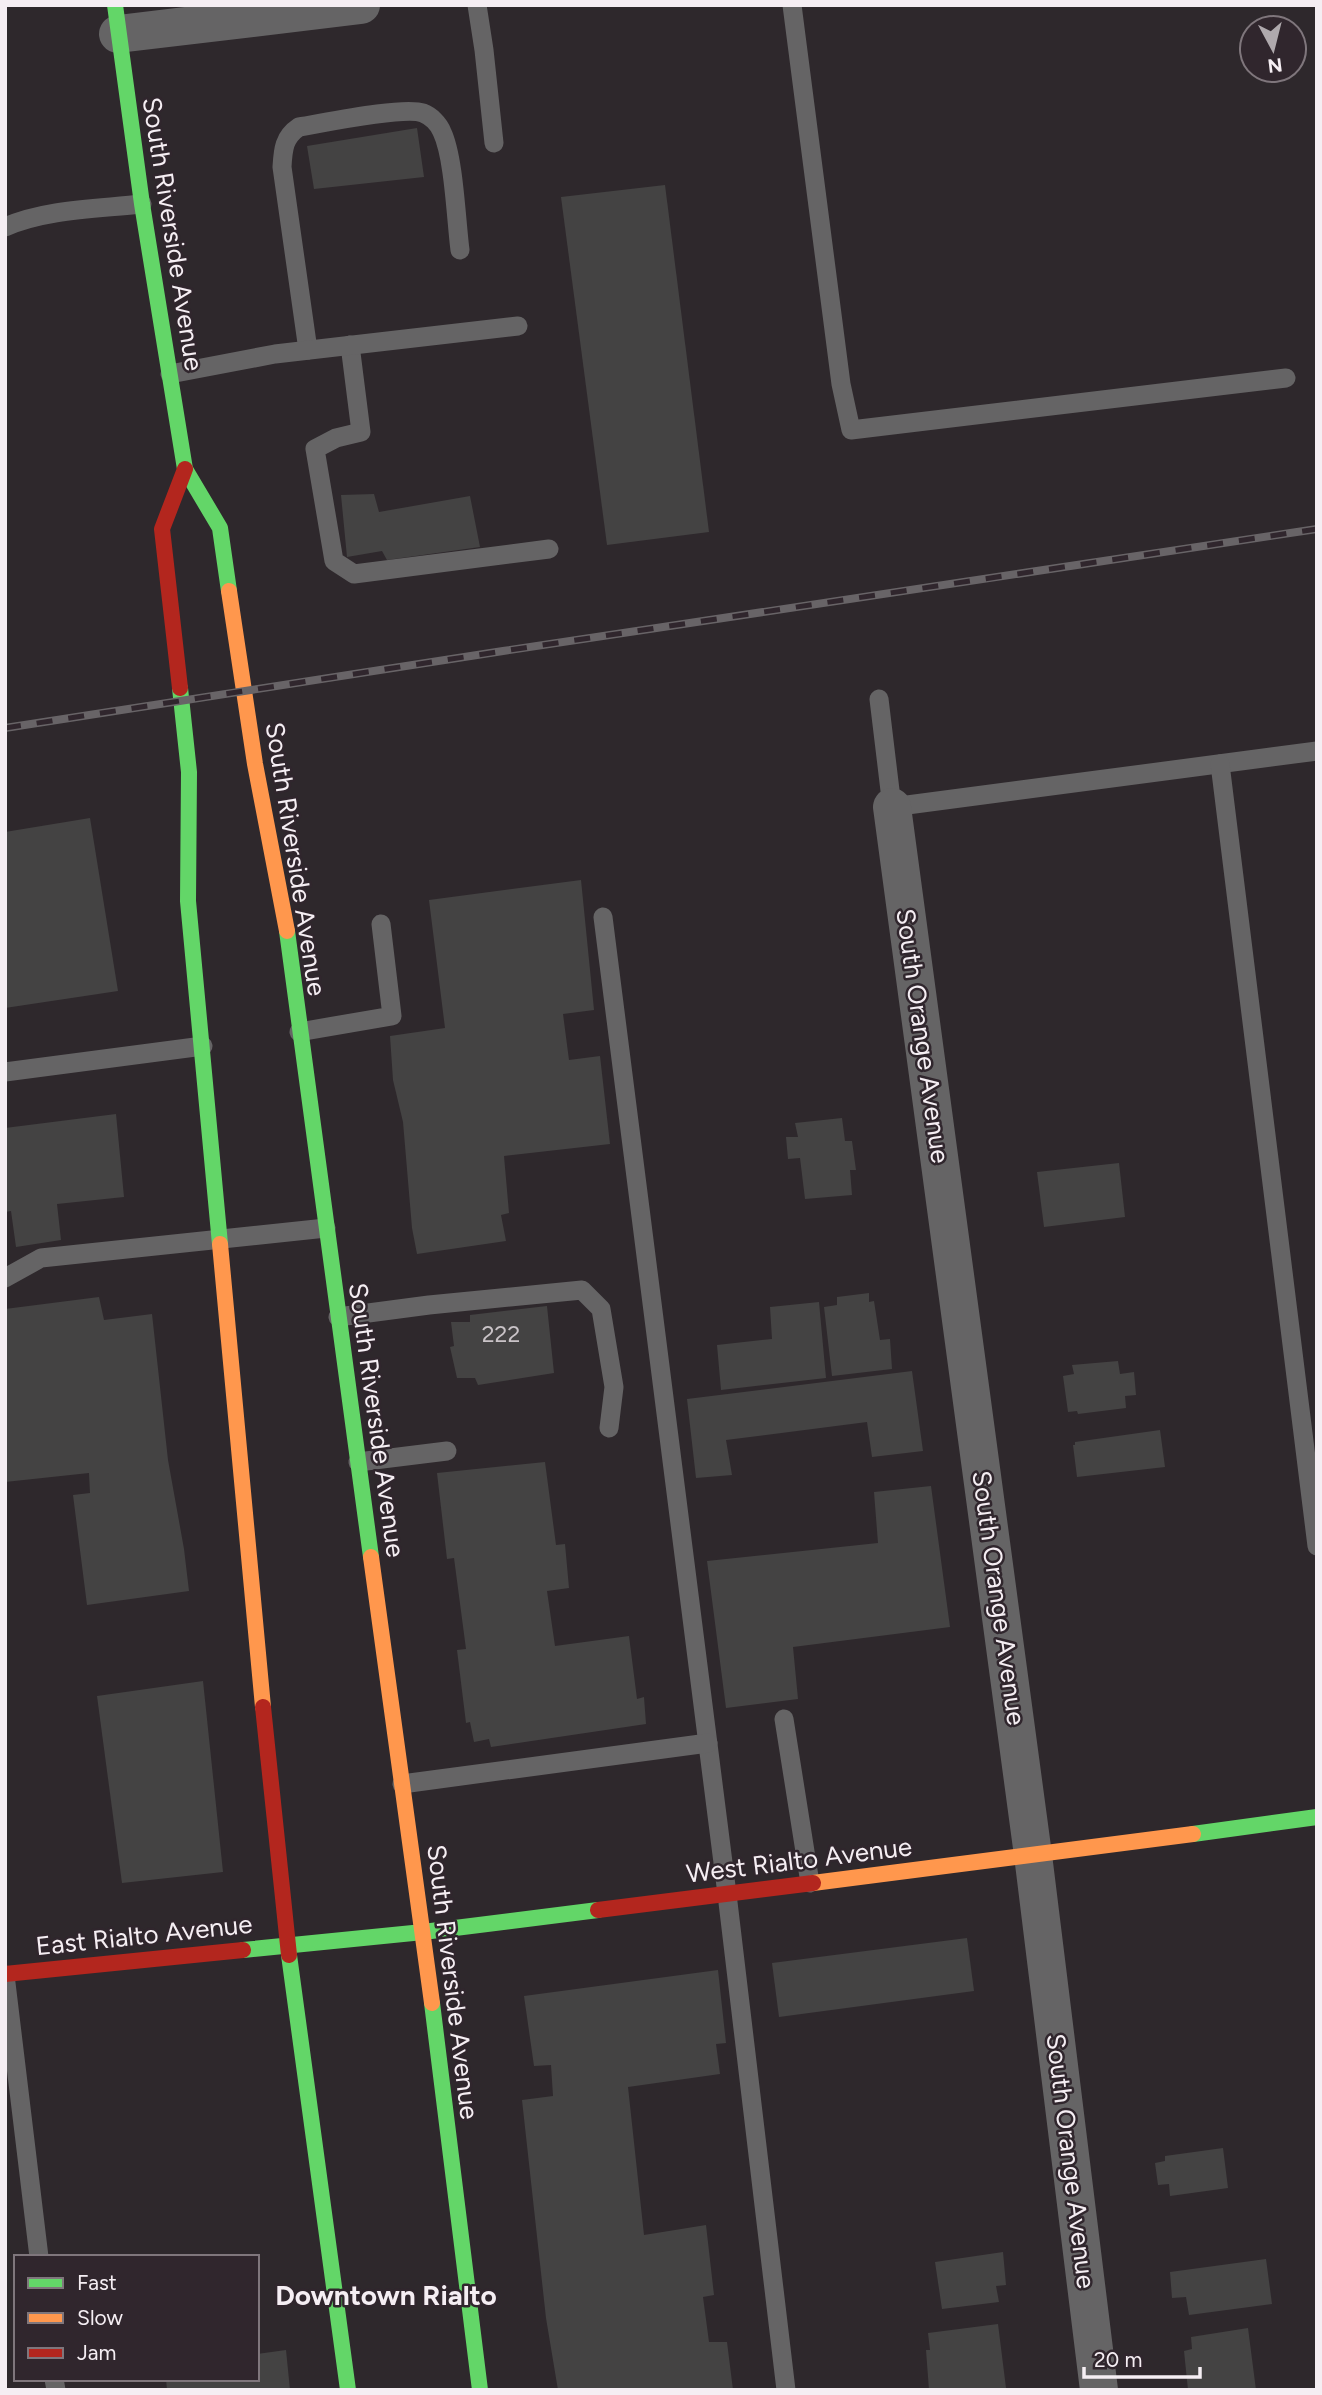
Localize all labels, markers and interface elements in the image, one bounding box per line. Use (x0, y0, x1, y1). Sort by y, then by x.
north arrow (1238, 14, 1308, 84)
text: N (1266, 53, 1284, 78)
street label: South Riverside Avenue (136, 95, 210, 373)
street label: South Riverside Avenue (259, 720, 333, 998)
street label: South Orange Avenue (889, 907, 957, 1165)
street label: South Riverside Avenue (342, 1281, 412, 1559)
house number: 222 (482, 1320, 520, 1348)
street label: South Orange Avenue (965, 1469, 1033, 1727)
street label: West Rialto Avenue (684, 1830, 914, 1890)
street label: South Riverside Avenue (420, 1843, 486, 2121)
street label: East Rialto Avenue (34, 1908, 254, 1962)
street label: South Orange Avenue (1039, 2032, 1103, 2290)
legend (14, 2255, 259, 2381)
text: Fast (77, 2270, 117, 2295)
district label: Downtown Rialto (275, 2278, 497, 2312)
text: Slow (77, 2305, 123, 2330)
scale bar (1084, 2336, 1200, 2380)
text: Jam (77, 2340, 116, 2365)
text: 20 m (1094, 2347, 1142, 2372)

